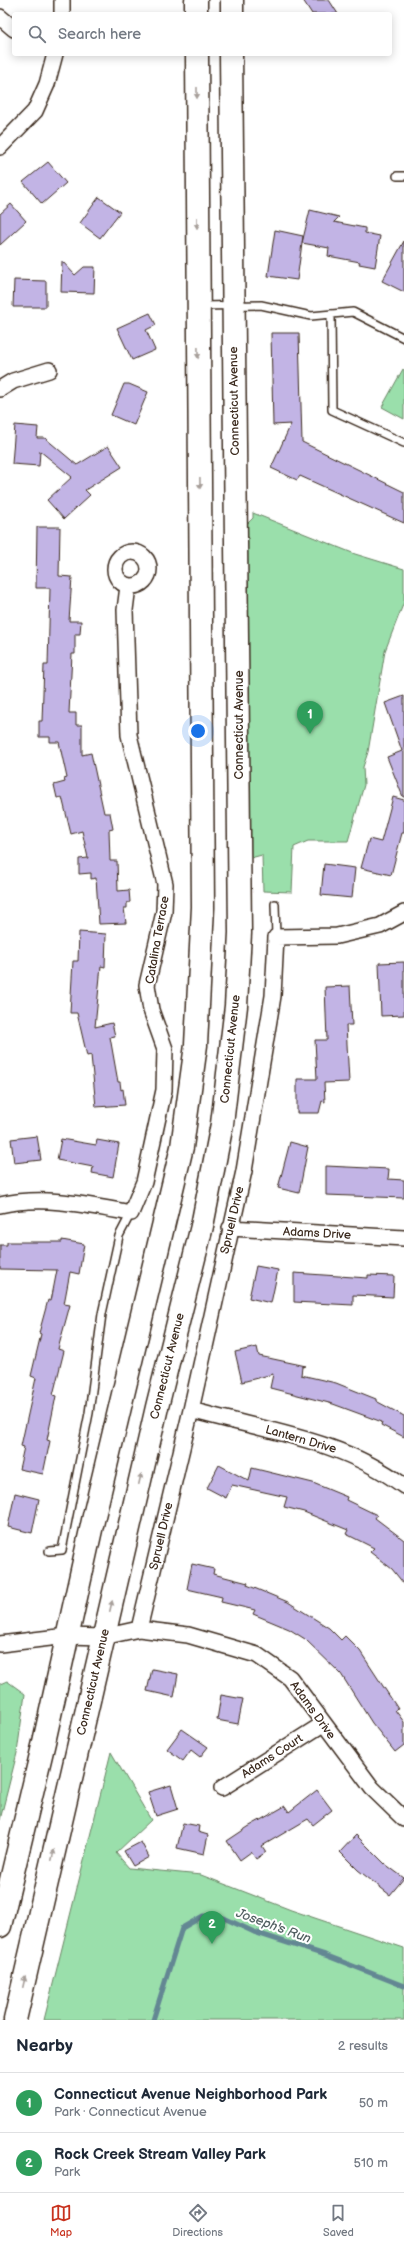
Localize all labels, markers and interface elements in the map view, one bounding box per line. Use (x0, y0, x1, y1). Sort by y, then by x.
search box (12, 12, 392, 56)
icon: search (26, 23, 48, 45)
text: Search here (58, 25, 141, 44)
one-way arrow (194, 87, 200, 100)
one-way arrow (194, 217, 200, 230)
street label: Connecticut Avenue (226, 346, 243, 456)
one-way arrow (195, 347, 201, 360)
one-way arrow (197, 477, 203, 490)
street label: Connecticut Avenue (232, 670, 247, 780)
pin: 1 (297, 701, 323, 734)
your location (188, 721, 208, 741)
street label: Catalina Terrace (142, 895, 173, 985)
street label: Connecticut Avenue (217, 994, 244, 1104)
street label: Spruell Drive (217, 1185, 248, 1255)
street label: Adams Drive (283, 1224, 351, 1243)
street label: Connecticut Avenue (147, 1311, 188, 1421)
street label: Lantern Drive (264, 1422, 338, 1457)
one-way arrow (138, 1473, 144, 1485)
street label: Spruell Drive (146, 1501, 177, 1571)
one-way arrow (108, 1600, 114, 1612)
street label: Connecticut Avenue (74, 1627, 113, 1737)
street label: Adams Drive (287, 1678, 339, 1742)
street label: Adams Court (239, 1731, 306, 1782)
one-way arrow (50, 1849, 56, 1861)
water label: Joseph's Run (233, 1905, 313, 1947)
pin: 2 (199, 1911, 225, 1944)
one-way arrow (21, 1976, 27, 1988)
text: Nearby (16, 2036, 73, 2056)
text: 2 results (338, 2038, 388, 2054)
text: Connecticut Avenue Neighborhood Park (54, 2085, 327, 2104)
text: 1 (26, 2095, 32, 2111)
text: 50 m (359, 2095, 388, 2111)
text: Park · Connecticut Avenue (54, 2104, 207, 2120)
text: Rock Creek Stream Valley Park (54, 2145, 266, 2164)
text: 2 (25, 2155, 33, 2171)
text: 510 m (354, 2155, 388, 2171)
text: Park (54, 2164, 80, 2180)
tab: Map (50, 2202, 72, 2239)
tab: Directions (172, 2202, 223, 2239)
tab: Saved (323, 2202, 354, 2239)

